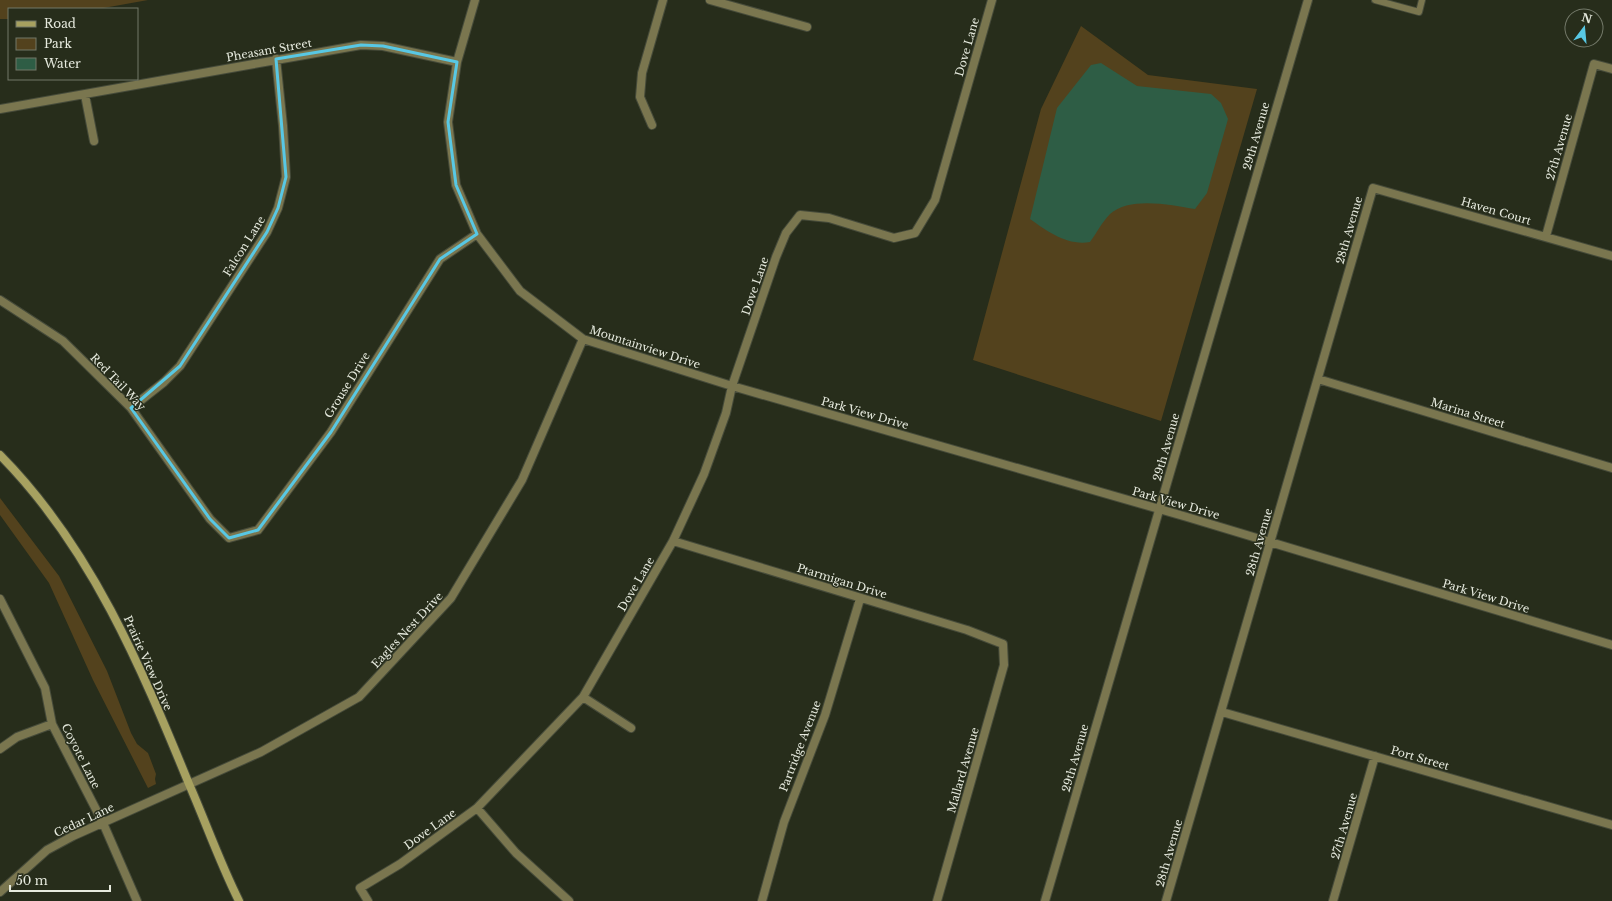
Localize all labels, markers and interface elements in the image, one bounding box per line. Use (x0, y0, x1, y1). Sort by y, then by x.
legend (8, 8, 138, 80)
north arrow (1564, 8, 1604, 48)
text: N (1580, 10, 1594, 27)
text: Road (44, 16, 76, 31)
street label: Dove Lane (952, 16, 982, 78)
street label: Pheasant Street (225, 35, 314, 64)
text: Park (44, 36, 72, 51)
text: Water (43, 56, 81, 71)
street label: 29th Avenue (1240, 100, 1272, 172)
street label: 27th Avenue (1543, 112, 1575, 182)
street label: Haven Court (1459, 194, 1534, 228)
street label: 28th Avenue (1333, 195, 1365, 265)
street label: Falcon Lane (220, 213, 268, 279)
street label: Dove Lane (739, 255, 771, 317)
street label: Mountainview Drive (588, 322, 702, 372)
street label: Grouse Drive (321, 349, 373, 421)
street label: Red Tail Way (87, 351, 149, 413)
street label: Park View Drive (820, 394, 910, 432)
street label: Marina Street (1429, 395, 1508, 431)
street label: 29th Avenue (1150, 411, 1182, 483)
street label: Park View Drive (1131, 484, 1221, 522)
street label: 28th Avenue (1243, 507, 1275, 577)
street label: Dove Lane (615, 554, 657, 614)
street label: Ptarmigan Drive (795, 561, 889, 601)
street label: Park View Drive (1441, 576, 1531, 616)
street label: Eagles Nest Drive (368, 589, 446, 671)
street label: Prairie View Drive (121, 613, 175, 713)
street label: Partridge Avenue (776, 698, 824, 794)
street label: Coyote Lane (59, 721, 103, 791)
street label: 29th Avenue (1059, 722, 1091, 794)
street label: Mallard Avenue (944, 726, 982, 814)
street label: Port Street (1389, 743, 1452, 773)
street label: 27th Avenue (1328, 791, 1360, 861)
street label: Cedar Lane (52, 800, 116, 840)
street label: Dove Lane (401, 806, 459, 852)
street label: 28th Avenue (1153, 818, 1185, 888)
scale bar (10, 867, 110, 893)
text: 50 m (16, 873, 48, 888)

